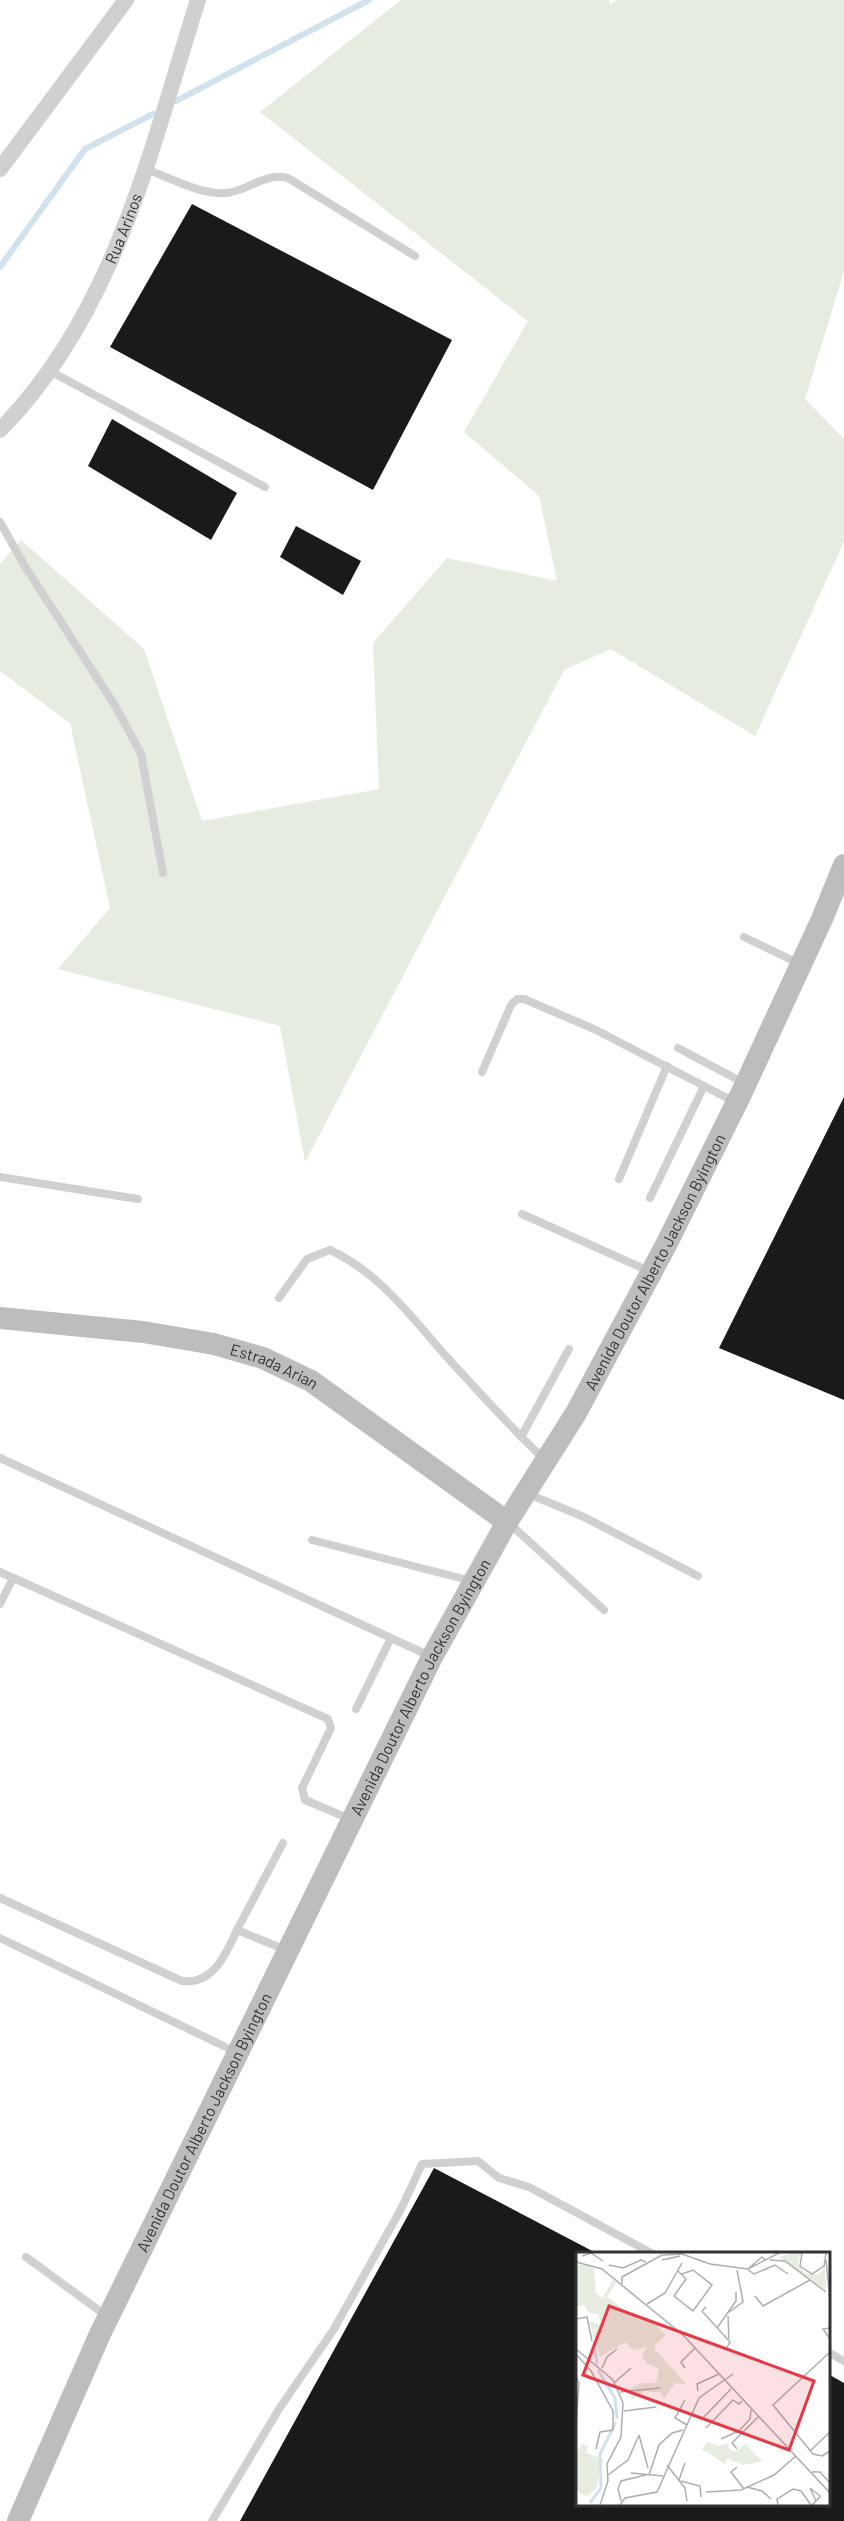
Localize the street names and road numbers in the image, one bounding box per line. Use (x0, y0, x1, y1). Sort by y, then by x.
street label: Rua Arinos (100, 190, 145, 267)
street label: Avenida Doutor Alberto Jackson Byington (580, 1131, 729, 1393)
street label: Estrada Arian (228, 1339, 323, 1392)
street label: Avenida Doutor Alberto Jackson Byington (346, 1555, 494, 1818)
street label: Avenida Doutor Alberto Jackson Byington (132, 1989, 275, 2255)

